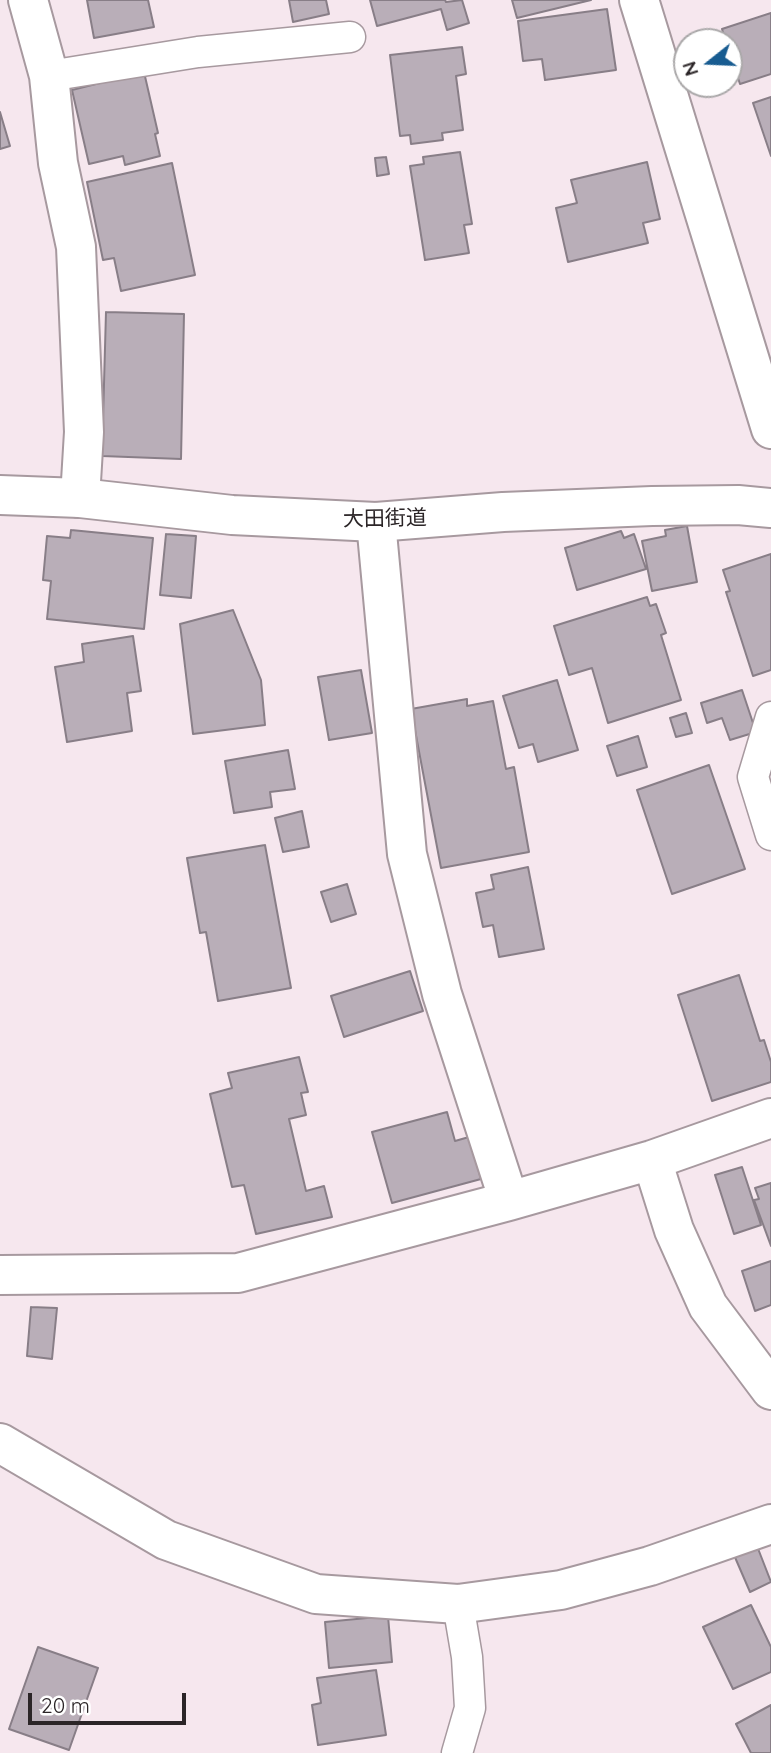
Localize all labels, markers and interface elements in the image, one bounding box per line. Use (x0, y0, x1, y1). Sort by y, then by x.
north arrow (673, 28, 743, 98)
text: N (676, 59, 704, 79)
street label: 大田街道 (343, 506, 427, 532)
scale bar (32, 1680, 189, 1724)
text: 20 m (41, 1692, 90, 1718)

